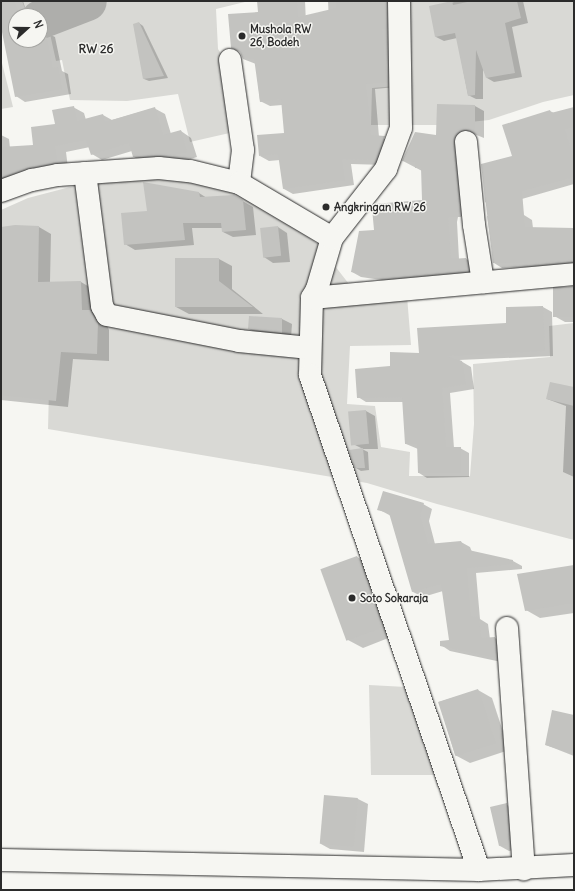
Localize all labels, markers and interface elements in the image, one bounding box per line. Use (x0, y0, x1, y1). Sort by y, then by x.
north arrow (8, 8, 48, 48)
text: N (30, 18, 46, 30)
place label: Mushola RW 26, Bodeh (250, 23, 311, 49)
marker: Mushola RW 26, Bodeh (237, 31, 247, 41)
district label: RW 26 (79, 42, 113, 56)
place label: Angkringan RW 26 (334, 200, 426, 214)
marker: Angkringan RW 26 (321, 202, 331, 212)
place label: Soto Sokaraja (360, 591, 428, 605)
marker: Soto Sokaraja (347, 593, 357, 603)

